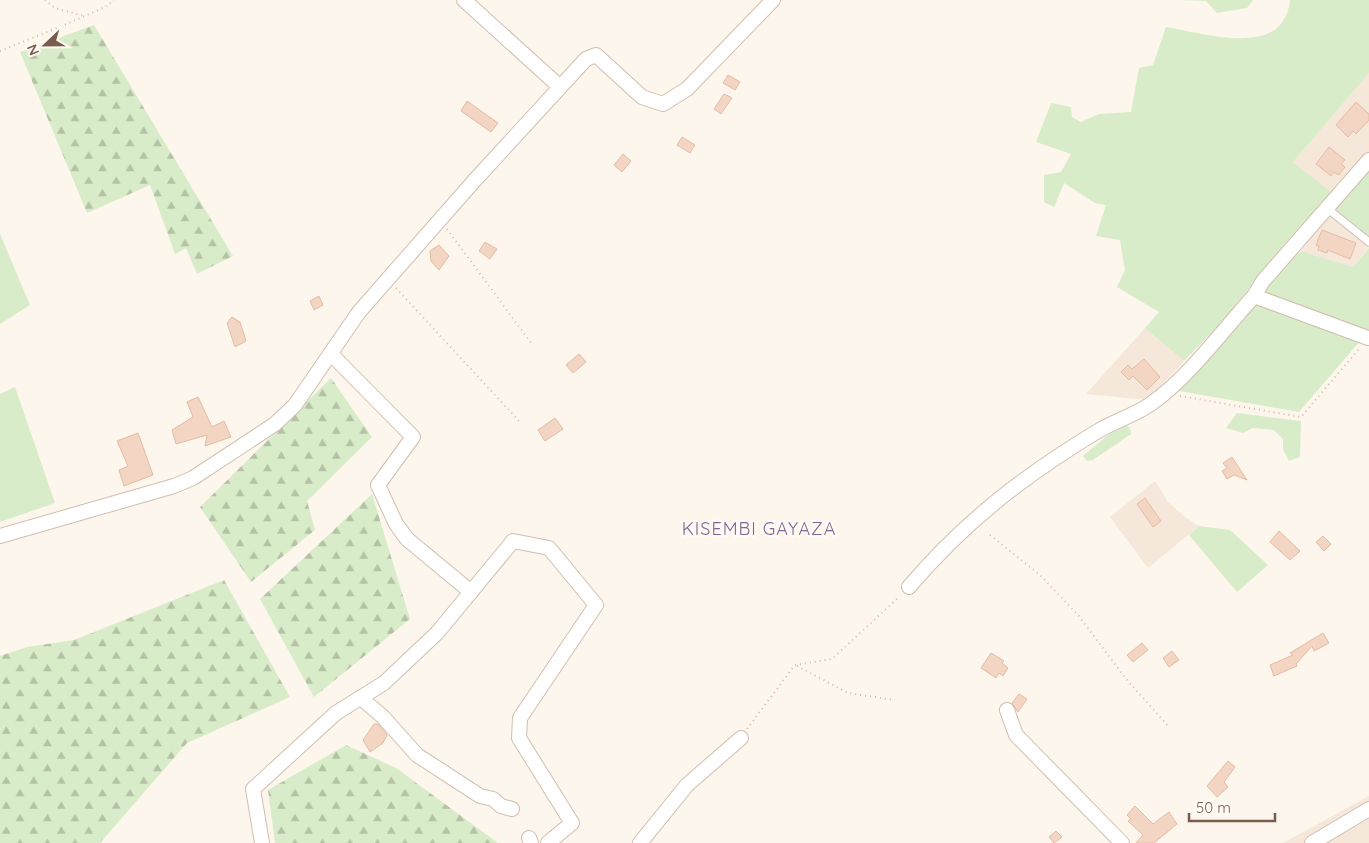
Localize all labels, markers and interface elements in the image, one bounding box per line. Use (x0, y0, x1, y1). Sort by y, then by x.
north arrow (20, 20, 70, 70)
text: N (23, 42, 43, 58)
district label: KISEMBI GAYAZA (682, 517, 836, 540)
scale bar (1189, 790, 1275, 822)
text: 50 m (1196, 798, 1231, 817)

